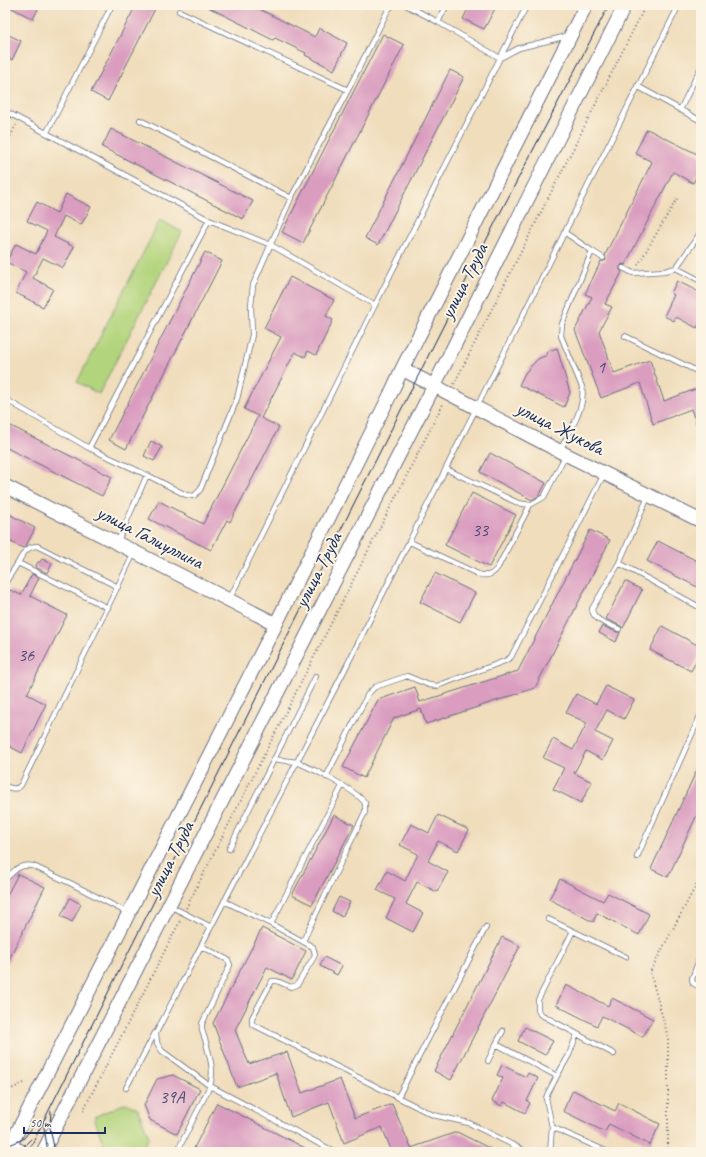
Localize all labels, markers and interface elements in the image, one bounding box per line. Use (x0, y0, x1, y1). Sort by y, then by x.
street label: улица Труда (434, 237, 494, 324)
house number: 1 (597, 356, 606, 378)
street label: улица Жукова (511, 395, 610, 462)
street label: улица Галиуллина (92, 499, 209, 575)
house number: 33 (472, 519, 490, 541)
street label: улица Труда (288, 526, 348, 613)
house number: 36 (18, 644, 35, 666)
street label: улица Труда (140, 815, 200, 902)
house number: 39А (159, 1086, 186, 1108)
scale bar (24, 1109, 105, 1135)
text: 50 m (30, 1115, 52, 1131)

